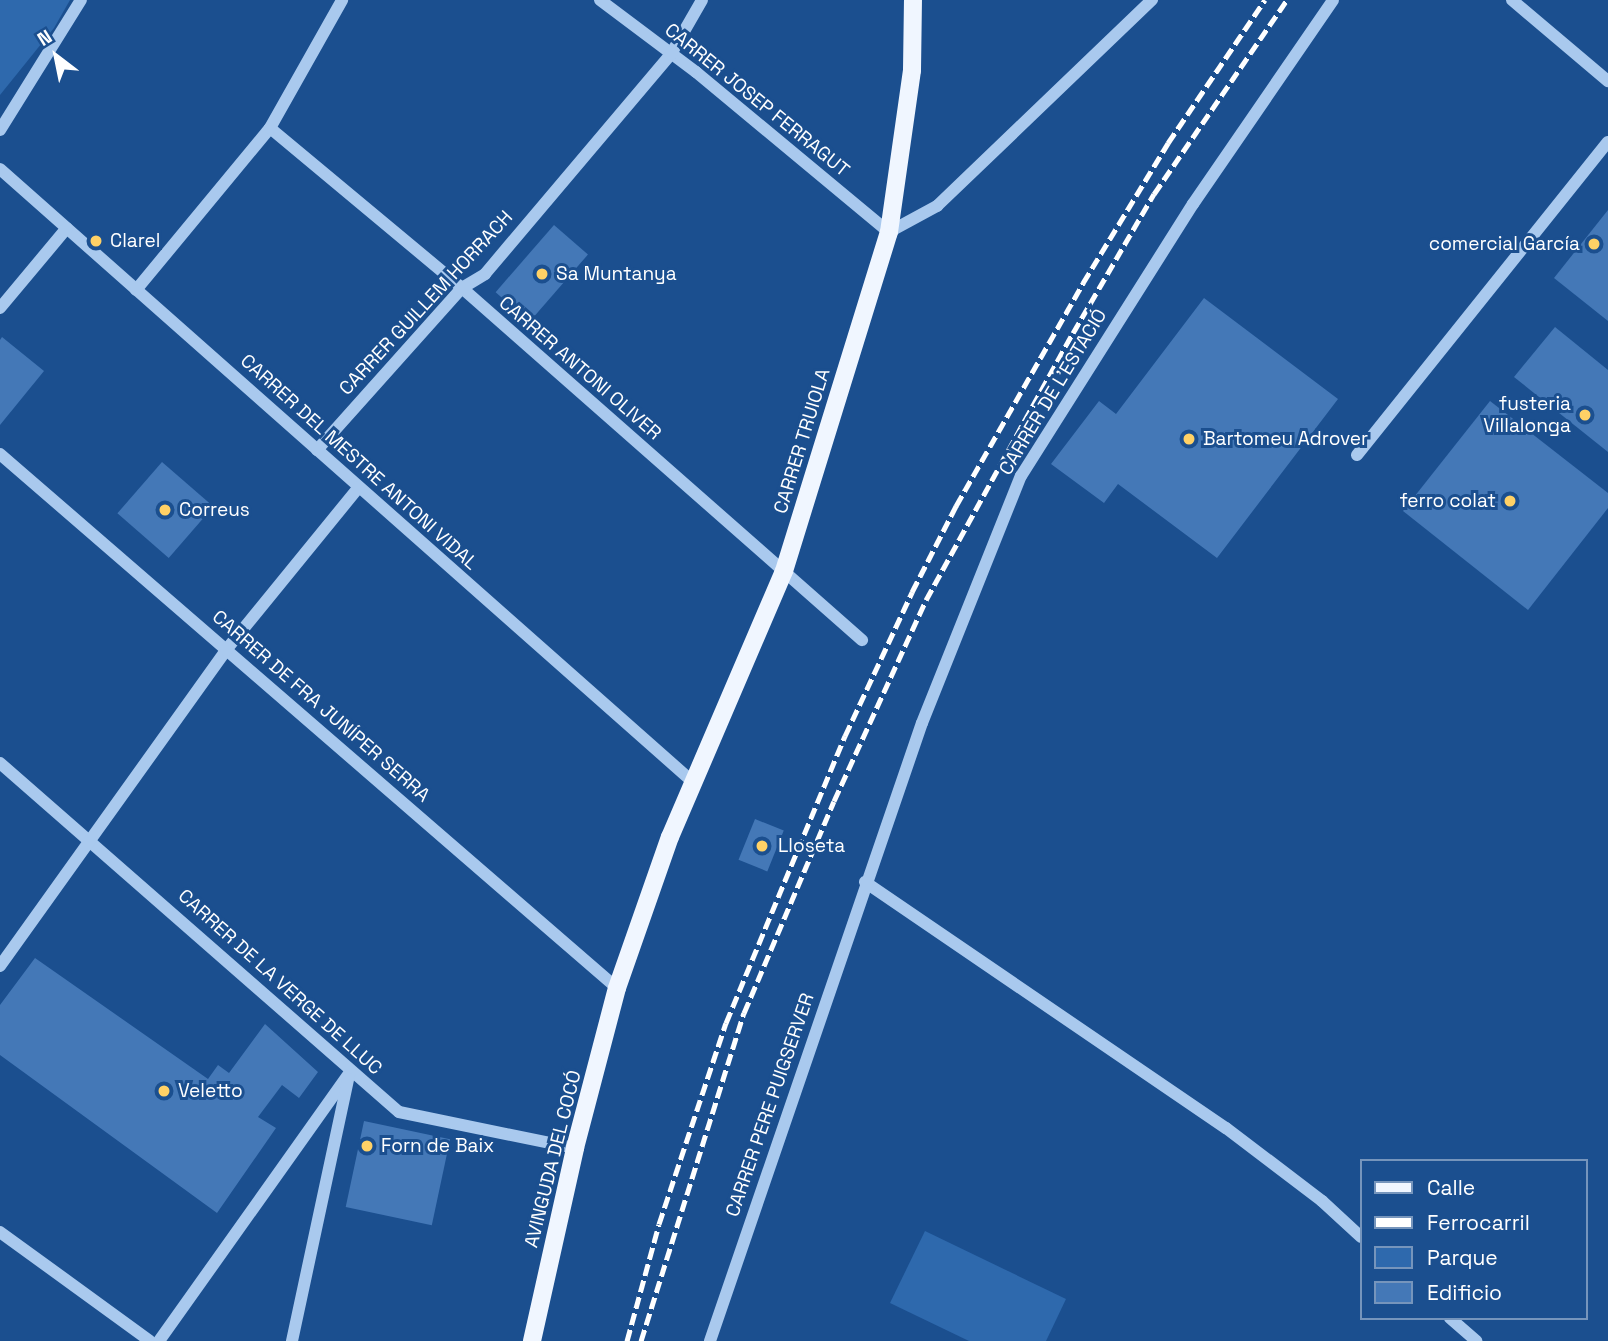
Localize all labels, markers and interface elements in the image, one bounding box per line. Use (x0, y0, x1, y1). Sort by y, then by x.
street label: CARRER JOSEP FERRAGUT (660, 18, 854, 182)
north arrow (21, 21, 91, 91)
text: N (33, 24, 57, 52)
street label: CARRER GUILLEM HORRACH (335, 206, 517, 400)
place label: Clarel (110, 230, 161, 252)
marker: Clarel (88, 233, 104, 249)
place label: comercial García (1429, 233, 1580, 255)
marker: comercial García (1586, 236, 1602, 252)
place label: Sa Muntanya (556, 263, 677, 285)
marker: Sa Muntanya (534, 266, 550, 282)
street label: CARRER ANTONI OLIVER (494, 291, 666, 445)
street label: CARRER DE L'ESTACIÓ (994, 305, 1112, 479)
street label: CARRER DEL MESTRE ANTONI VIDAL (235, 349, 483, 575)
street label: CARRER TRUIOLA (769, 365, 835, 517)
place label: fusteria Villalonga (1483, 393, 1571, 437)
marker: fusteria Villalonga (1577, 407, 1593, 423)
place label: Bartomeu Adrover (1203, 428, 1369, 450)
marker: Bartomeu Adrover (1181, 431, 1197, 447)
place label: ferro colat (1399, 490, 1496, 512)
marker: ferro colat (1502, 493, 1518, 509)
place label: Correus (179, 499, 250, 521)
marker: Correus (157, 502, 173, 518)
street label: CARRER DE FRA JUNÍPER SERRA (207, 605, 435, 807)
place label: Lloseta (778, 835, 845, 857)
marker: Lloseta (752, 836, 772, 856)
street label: CARRER DE LA VERGE DE LLUC (173, 884, 387, 1080)
street label: CARRER PERE PUIGSERVER (721, 990, 819, 1220)
street label: AVINGUDA DEL COCÓ (520, 1068, 586, 1250)
place label: Veletto (178, 1080, 243, 1102)
marker: Veletto (156, 1083, 172, 1099)
place label: Forn de Baix (381, 1135, 494, 1157)
marker: Forn de Baix (359, 1138, 375, 1154)
legend (1360, 1159, 1587, 1320)
text: Calle (1427, 1174, 1475, 1201)
text: Ferrocarril (1427, 1209, 1530, 1236)
text: Parque (1427, 1244, 1498, 1271)
text: Edificio (1427, 1279, 1502, 1306)

